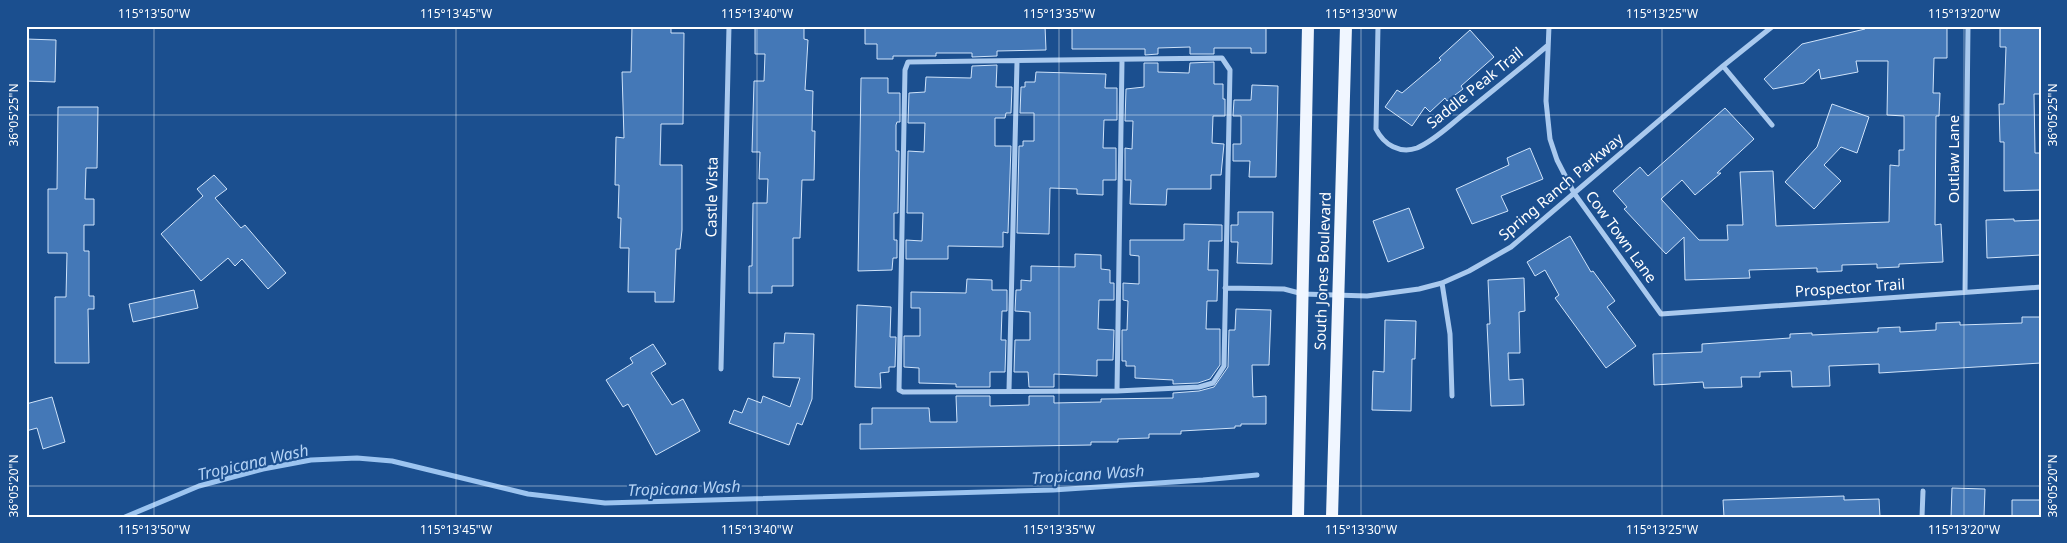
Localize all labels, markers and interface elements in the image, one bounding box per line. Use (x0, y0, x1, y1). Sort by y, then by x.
text: 115°13'50"W (118, 5, 190, 22)
text: 115°13'45"W (420, 5, 492, 22)
text: 115°13'40"W (721, 5, 793, 22)
text: 115°13'35"W (1023, 5, 1095, 22)
text: 115°13'30"W (1325, 5, 1397, 22)
text: 115°13'25"W (1626, 5, 1698, 22)
text: 115°13'20"W (1928, 5, 2000, 22)
street label: Saddle Peak Trail (1422, 42, 1527, 132)
text: 36°05'25"N (5, 83, 22, 147)
text: 36°05'25"N (2044, 83, 2061, 147)
street label: Outlaw Lane (1943, 115, 1963, 203)
street label: Spring Ranch Parkway (1494, 128, 1627, 244)
street label: Castle Vista (700, 157, 722, 237)
street label: Cow Town Lane (1582, 186, 1662, 286)
street label: South Jones Boulevard (1309, 191, 1335, 350)
street label: Prospector Trail (1794, 273, 1906, 301)
water label: Tropicana Wash (195, 439, 311, 485)
text: 36°05'20"N (5, 454, 22, 518)
text: 36°05'20"N (2044, 454, 2061, 518)
water label: Tropicana Wash (1031, 459, 1145, 489)
water label: Tropicana Wash (627, 475, 741, 501)
text: 115°13'50"W (118, 521, 190, 538)
text: 115°13'45"W (420, 521, 492, 538)
text: 115°13'40"W (721, 521, 793, 538)
text: 115°13'35"W (1023, 521, 1095, 538)
text: 115°13'30"W (1325, 521, 1397, 538)
text: 115°13'25"W (1626, 521, 1698, 538)
text: 115°13'20"W (1928, 521, 2000, 538)

